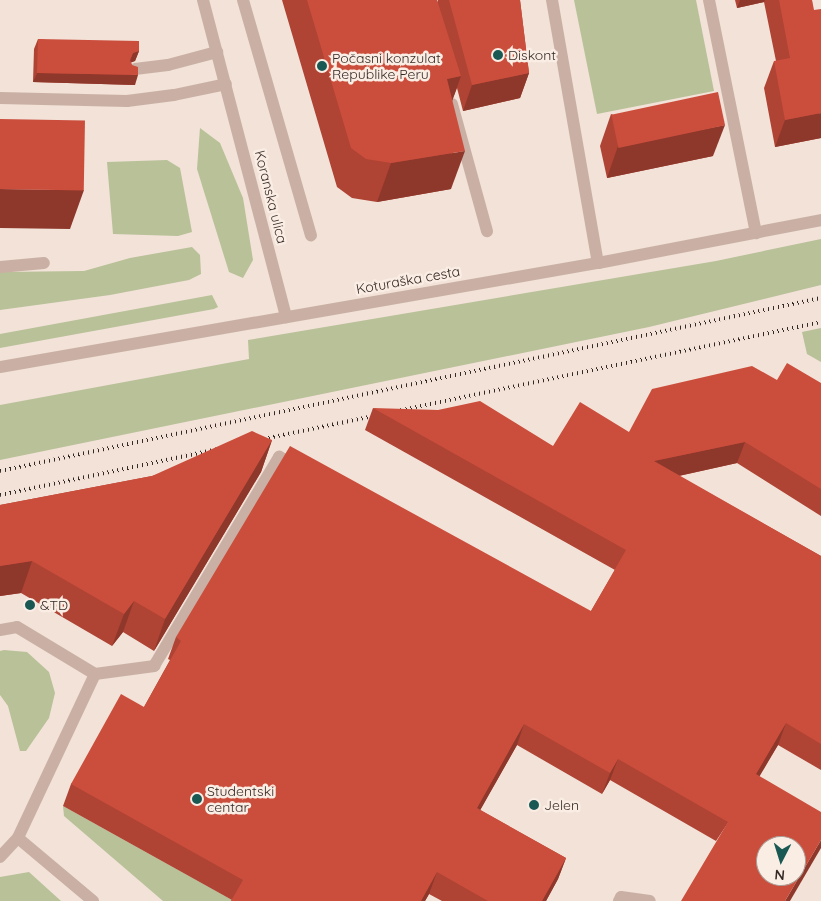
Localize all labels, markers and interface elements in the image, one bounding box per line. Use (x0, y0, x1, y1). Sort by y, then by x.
place label: Diskont (508, 47, 556, 63)
marker: Diskont (492, 49, 504, 61)
place label: Počasni konzulat Republike Peru (332, 50, 441, 82)
marker: Počasni konzulat Republike Peru (316, 60, 328, 72)
street label: Koranska ulica (251, 149, 291, 245)
street label: Koturaška cesta (355, 263, 461, 297)
place label: &TD (40, 597, 68, 613)
marker: &TD (24, 599, 36, 611)
place label: Studentski centar (207, 783, 274, 816)
marker: Studentski centar (191, 793, 203, 805)
place label: Jelen (544, 797, 579, 813)
marker: Jelen (528, 799, 540, 811)
north arrow (756, 836, 806, 886)
text: N (774, 866, 786, 884)

